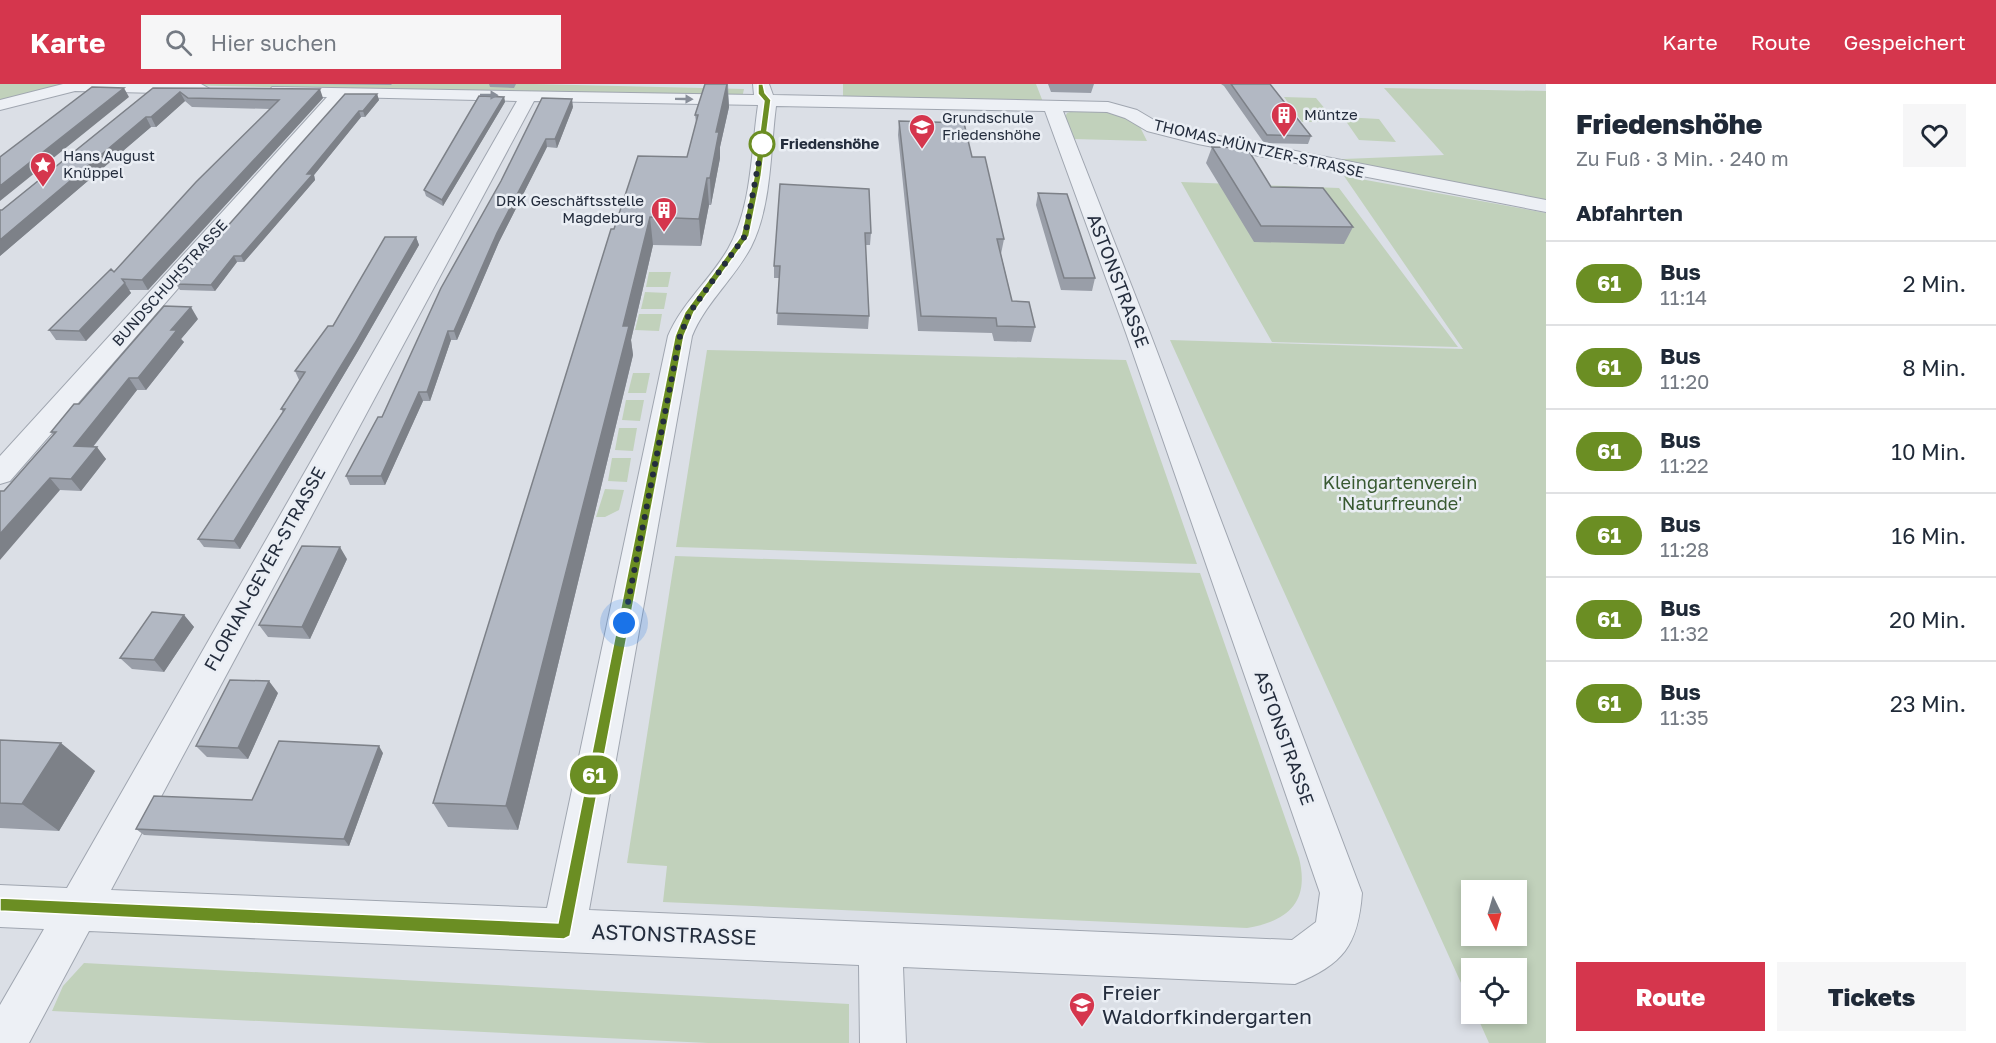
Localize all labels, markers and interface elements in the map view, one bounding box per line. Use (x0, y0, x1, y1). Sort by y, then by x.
search box (141, 15, 561, 69)
text: Karte (30, 26, 105, 59)
icon: search (162, 26, 195, 59)
text: Hier suchen (210, 29, 337, 56)
text: Karte (1662, 29, 1718, 55)
text: Route (1751, 29, 1811, 55)
text: Gespeichert (1844, 29, 1966, 55)
one-way arrow (479, 90, 498, 100)
one-way arrow (674, 94, 693, 103)
building icon: Müntze (1269, 100, 1299, 138)
button: heart (1903, 104, 1966, 167)
place label: Müntze (1304, 105, 1358, 123)
text: Friedenshöhe (1576, 107, 1762, 140)
place label: Grundschule Friedenshöhe (942, 108, 1041, 143)
school or university icon: Grundschule Friedenshöhe (907, 112, 937, 150)
street label: THOMAS-MÜNTZER-STRASSE (1152, 115, 1366, 181)
marker: Friedenshöhe (749, 131, 775, 157)
place label: Friedenshöhe (780, 134, 879, 152)
place label: Hans August Knüppel (63, 146, 155, 181)
text: Zu Fuß · 3 Min. · 240 m (1576, 146, 1789, 170)
place icon: Hans August Knüppel (28, 150, 58, 188)
place label: DRK Geschäftsstelle Magdeburg (496, 191, 644, 226)
building icon: DRK Geschäftsstelle Magdeburg (649, 195, 679, 233)
text: Abfahrten (1576, 199, 1683, 226)
street label: ASTONSTRASSE (1083, 211, 1155, 351)
street label: BUNDSCHUHSTRASSE (108, 215, 231, 349)
text: Bus (1660, 258, 1701, 285)
text: 61 (1597, 270, 1621, 296)
text: 2 Min. (1903, 270, 1966, 297)
text: 11:14 (1660, 285, 1707, 309)
text: Bus (1660, 342, 1701, 369)
text: 61 (1597, 354, 1621, 380)
text: 8 Min. (1902, 354, 1966, 381)
text: 11:20 (1660, 369, 1709, 393)
text: Bus (1660, 426, 1701, 453)
text: 61 (1597, 438, 1621, 464)
text: 10 Min. (1891, 438, 1966, 465)
text: 11:22 (1660, 453, 1709, 477)
street label: FLORIAN-GEYER-STRASSE (199, 463, 330, 674)
park label: Kleingartenverein 'Naturfreunde' (1323, 471, 1477, 514)
text: Bus (1660, 510, 1701, 537)
text: 61 (1597, 522, 1621, 548)
text: 16 Min. (1892, 522, 1966, 549)
text: 11:28 (1660, 537, 1709, 561)
text: Bus (1660, 594, 1701, 621)
text: 61 (1597, 606, 1621, 632)
text: 20 Min. (1889, 606, 1966, 633)
your location (609, 608, 639, 638)
text: 11:32 (1660, 621, 1709, 645)
street label: ASTONSTRASSE (1250, 667, 1320, 808)
text: Bus (1660, 678, 1701, 705)
text: 61 (1597, 690, 1621, 716)
text: 23 Min. (1890, 690, 1966, 717)
text: 11:35 (1660, 705, 1709, 729)
line badge: 61 (567, 756, 621, 794)
text: 61 (582, 762, 606, 788)
north arrow (1461, 880, 1527, 946)
map controls (1461, 880, 1527, 1024)
street label: ASTONSTRASSE (591, 918, 757, 950)
button: locate (1461, 958, 1527, 1024)
button: Route (1576, 962, 1765, 1031)
button: Tickets (1777, 962, 1966, 1031)
place label: Freier Waldorfkindergarten (1102, 979, 1312, 1029)
school or university icon: Freier Waldorfkindergarten (1067, 990, 1097, 1028)

